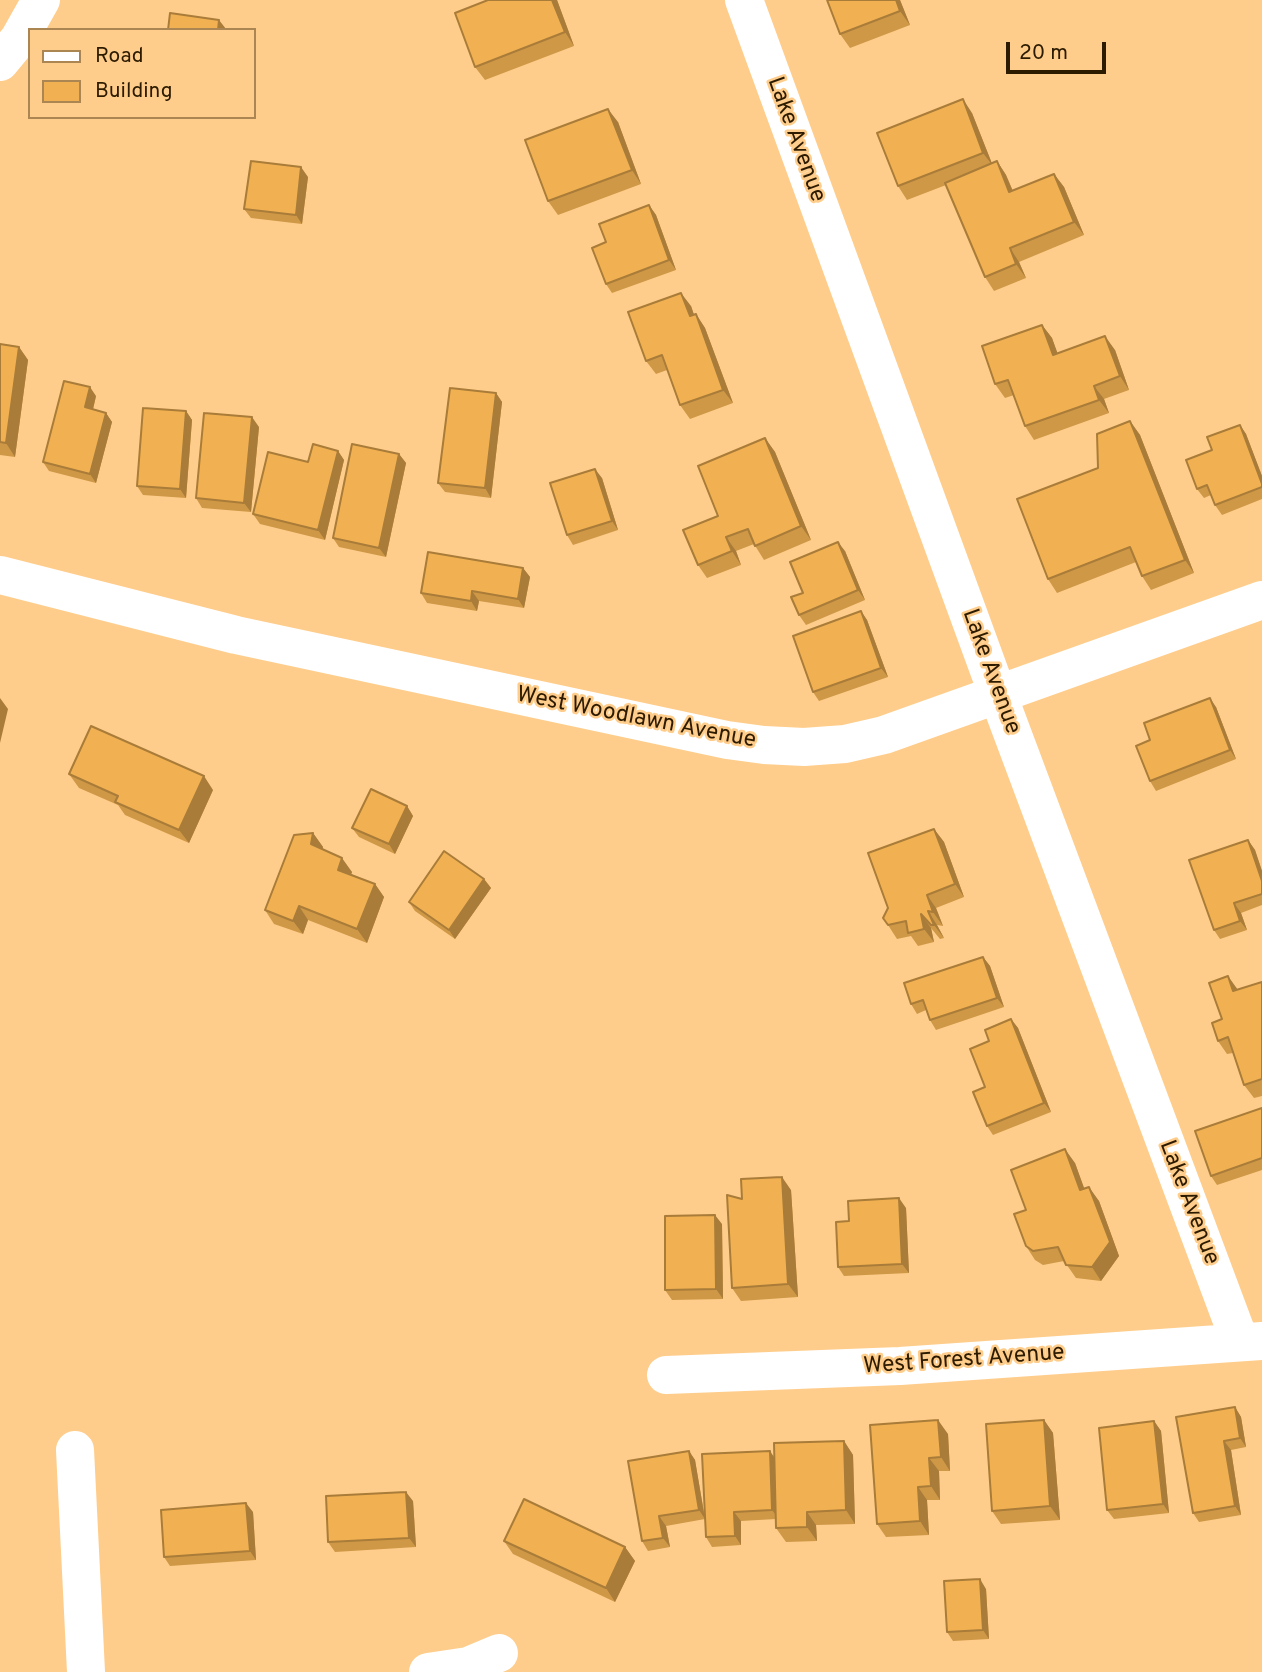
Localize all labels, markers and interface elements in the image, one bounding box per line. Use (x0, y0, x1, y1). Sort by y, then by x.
legend (28, 28, 256, 119)
scale bar (1010, 28, 1110, 72)
text: 20 m (1019, 40, 1068, 67)
text: Road (95, 43, 144, 70)
street label: Lake Avenue (760, 74, 830, 206)
text: Building (95, 78, 173, 105)
street label: Lake Avenue (955, 606, 1025, 738)
street label: West Woodlawn Avenue (514, 682, 758, 756)
street label: Lake Avenue (1152, 1137, 1224, 1269)
street label: West Forest Avenue (863, 1340, 1065, 1382)

